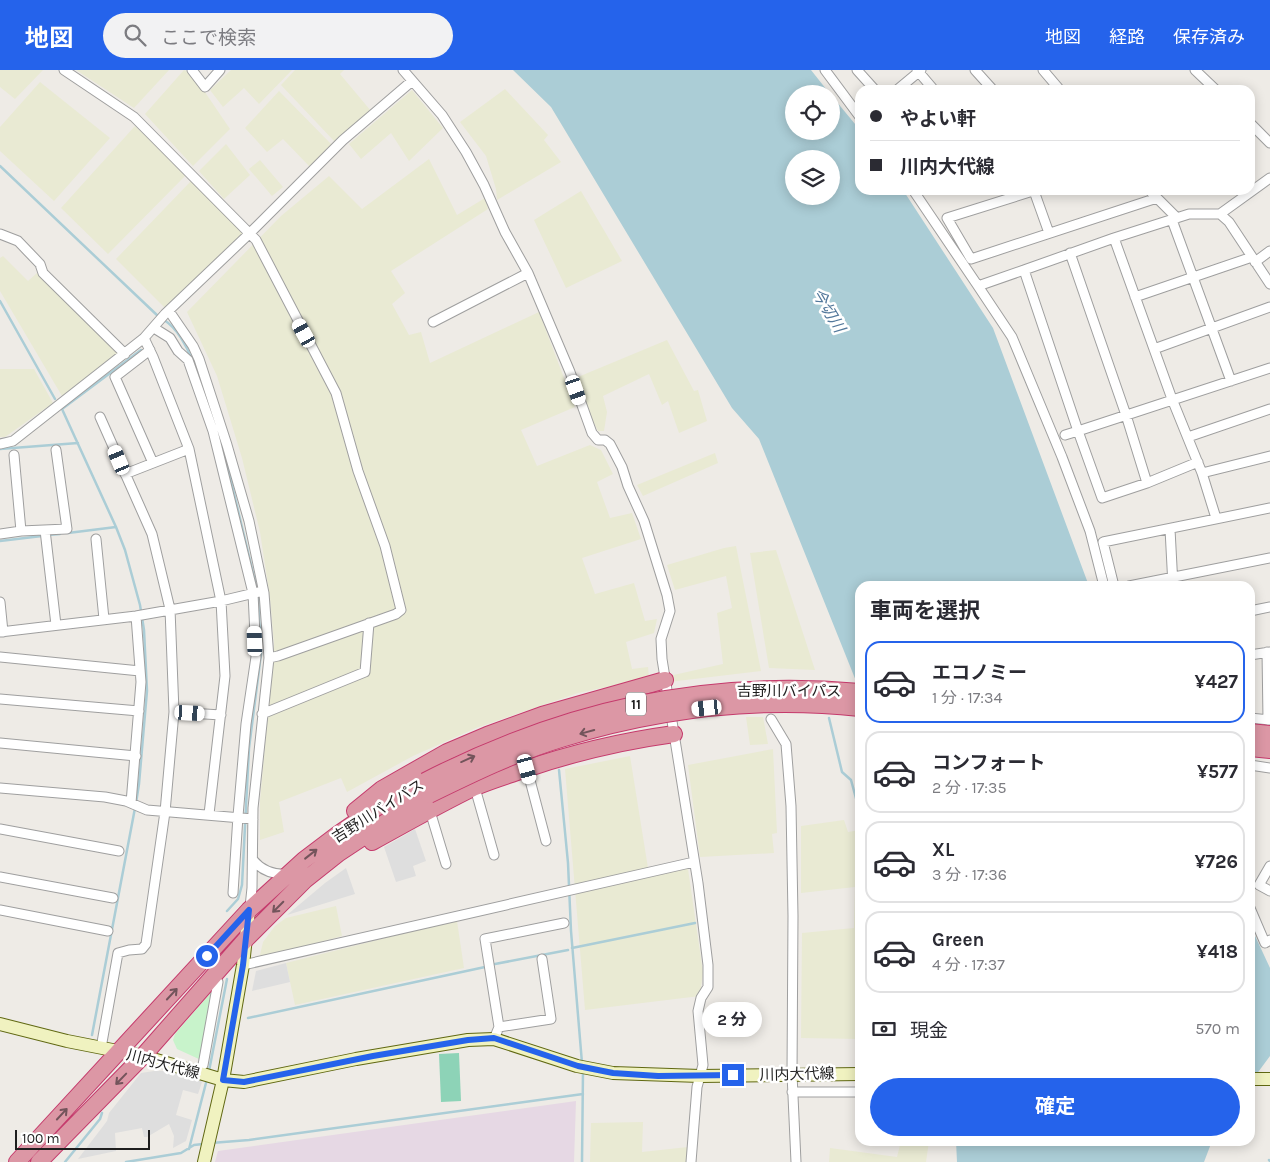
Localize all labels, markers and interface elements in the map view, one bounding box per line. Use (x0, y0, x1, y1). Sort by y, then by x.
search box (103, 13, 453, 58)
icon: search (121, 21, 149, 49)
text: 地図 (25, 24, 73, 52)
text: 地図 (1045, 26, 1081, 48)
text: 経路 (1109, 26, 1145, 48)
text: 保存済み (1173, 26, 1245, 48)
text: ここで検索 (161, 27, 256, 49)
map controls (785, 85, 840, 205)
button: locate (785, 85, 840, 140)
text: やよい軒 (900, 108, 976, 130)
button: layers (785, 150, 840, 205)
text: 川内大代線 (900, 156, 995, 178)
water label: 今切川 (808, 285, 850, 337)
car (290, 316, 317, 350)
car (564, 373, 587, 407)
car (106, 443, 131, 477)
text: 車両を選択 (870, 598, 980, 624)
car (246, 626, 263, 656)
icon: car (872, 660, 917, 705)
text: エコノミー (932, 662, 1027, 684)
text: ¥427 (1195, 671, 1238, 693)
street label: 吉野川バイパス (737, 682, 841, 700)
text: 1 分 · 17:34 (932, 688, 1002, 707)
road number: 11 (626, 692, 646, 716)
car (691, 699, 722, 717)
car (174, 705, 205, 721)
one-way arrow (579, 728, 595, 737)
icon: car (872, 750, 917, 795)
text: コンフォート (932, 752, 1045, 774)
car (515, 753, 538, 785)
one-way arrow (460, 754, 475, 764)
text: ¥577 (1197, 761, 1238, 783)
street label: 吉野川バイパス (329, 776, 427, 846)
text: 2 分 · 17:35 (932, 778, 1007, 797)
text: XL (932, 839, 954, 861)
icon: car (872, 840, 917, 885)
one-way arrow (305, 849, 318, 860)
text: ¥726 (1194, 851, 1238, 873)
text: 3 分 · 17:36 (932, 865, 1007, 884)
one-way arrow (271, 901, 284, 913)
text: Green (932, 929, 984, 951)
icon: car (872, 930, 917, 975)
text: ¥418 (1196, 941, 1238, 963)
route start (196, 945, 218, 967)
text: 4 分 · 17:37 (932, 955, 1005, 974)
one-way arrow (166, 988, 178, 1001)
callout: 2 分 (703, 1002, 763, 1038)
text: 2 分 (717, 1010, 747, 1029)
icon: cash (870, 1015, 898, 1043)
text: 570 m (1195, 1019, 1240, 1038)
text: 現金 (910, 1020, 948, 1042)
street label: 川内大代線 (124, 1046, 202, 1082)
route end (722, 1064, 744, 1086)
street label: 川内大代線 (759, 1064, 835, 1084)
one-way arrow (115, 1072, 127, 1085)
button: 確定 (870, 1078, 1240, 1136)
one-way arrow (56, 1107, 68, 1120)
scale bar (15, 1127, 150, 1150)
text: 100 m (22, 1130, 60, 1147)

